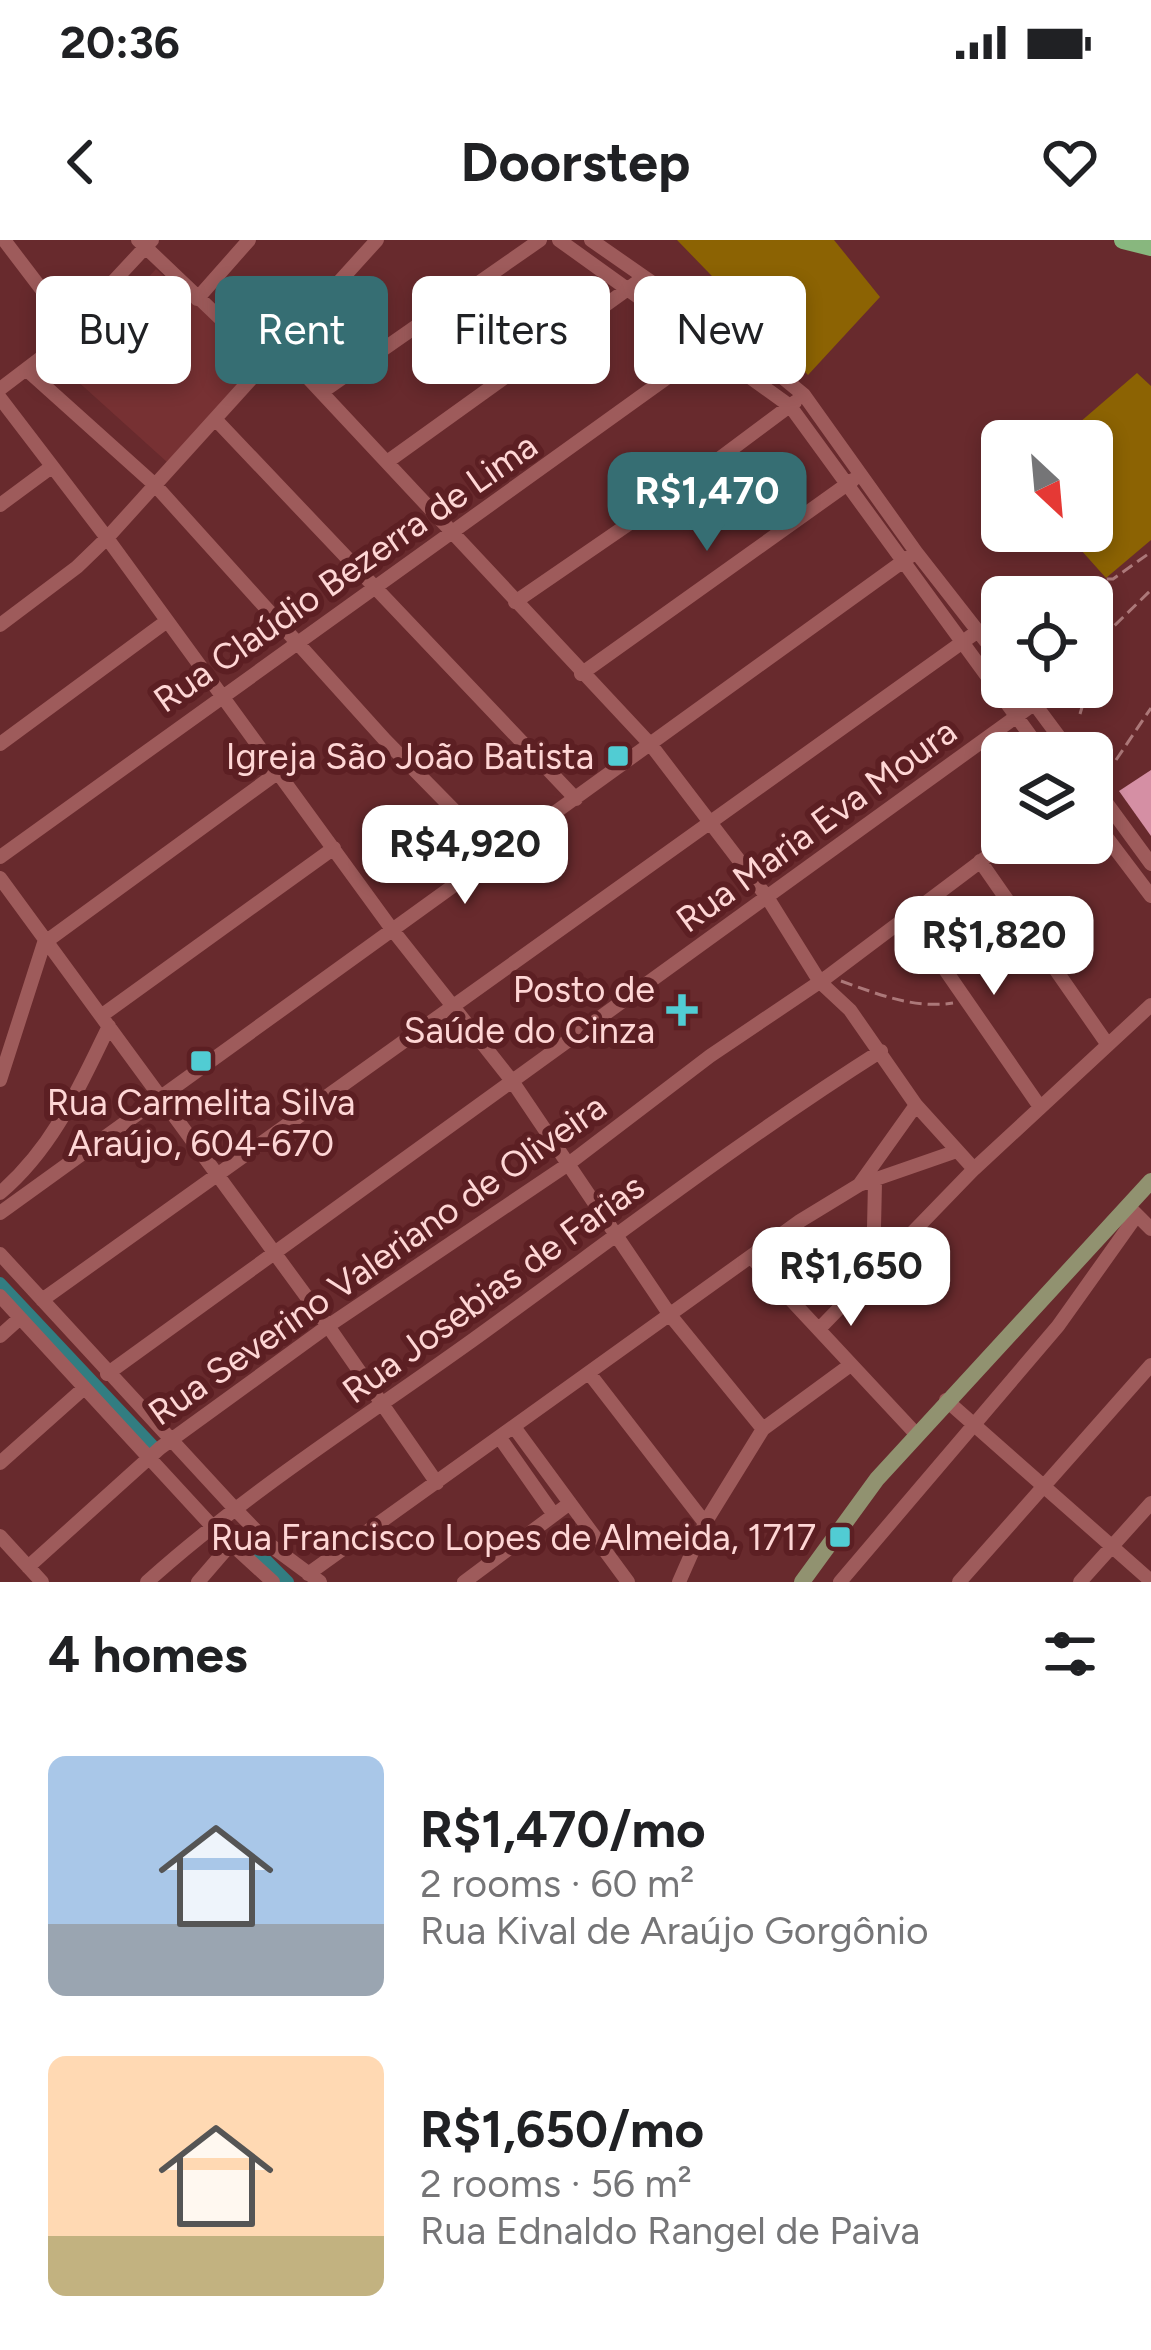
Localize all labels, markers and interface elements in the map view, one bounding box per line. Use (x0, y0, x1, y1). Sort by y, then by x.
text: 20:36 (60, 15, 180, 69)
icon: back (48, 129, 114, 195)
icon: heart (1037, 129, 1103, 195)
text: Doorstep (461, 130, 690, 195)
chip: Buy (36, 276, 191, 384)
chip: Rent (215, 276, 388, 384)
chip: Filters (412, 276, 610, 384)
chip: New (634, 276, 806, 384)
north arrow (981, 420, 1113, 552)
map controls (981, 420, 1113, 864)
street label: Rua Claúdio Bezerra de Lima (145, 424, 545, 721)
pin: R$1,470 (596, 452, 818, 554)
text: R$1,470 (635, 467, 779, 514)
button: locate (981, 576, 1113, 708)
street label: Rua Maria Eva Moura (668, 709, 965, 941)
button: layers (981, 732, 1113, 864)
place label: Igreja São João Batista (226, 735, 594, 778)
marker: Igreja São João Batista (605, 743, 631, 769)
pin: R$4,920 (354, 805, 576, 907)
text: R$4,920 (389, 820, 541, 867)
pin: R$1,820 (883, 896, 1105, 998)
text: R$1,820 (922, 911, 1066, 958)
place label: Posto de Saúde do Cinza (404, 968, 655, 1052)
marker: Posto de Saúde do Cinza (666, 994, 698, 1026)
marker: Rua Carmelita Silva Araújo, 604-670 (188, 1048, 214, 1074)
place label: Rua Carmelita Silva Araújo, 604-670 (47, 1081, 355, 1165)
street label: Rua Severino Valeriano de Oliveira (140, 1085, 614, 1434)
street label: Rua Josebias de Farias (334, 1165, 652, 1412)
pin: R$1,650 (740, 1227, 962, 1329)
text: R$1,650 (779, 1242, 923, 1289)
place label: Rua Francisco Lopes de Almeida, 1717 (211, 1516, 816, 1559)
marker: Rua Francisco Lopes de Almeida, 1717 (827, 1524, 853, 1550)
icon: filters (1037, 1621, 1103, 1687)
text: 4 homes (48, 1624, 248, 1685)
text: R$1,470/mo (420, 1799, 706, 1860)
icon: home (144, 1804, 288, 1948)
text: 2 rooms · 60 m² (420, 1860, 694, 1907)
text: Rua Kival de Araújo Gorgônio (420, 1907, 929, 1954)
text: R$1,650/mo (420, 2099, 704, 2160)
icon: home (144, 2104, 288, 2248)
text: 2 rooms · 56 m² (420, 2160, 692, 2207)
text: Rua Ednaldo Rangel de Paiva (420, 2207, 920, 2254)

